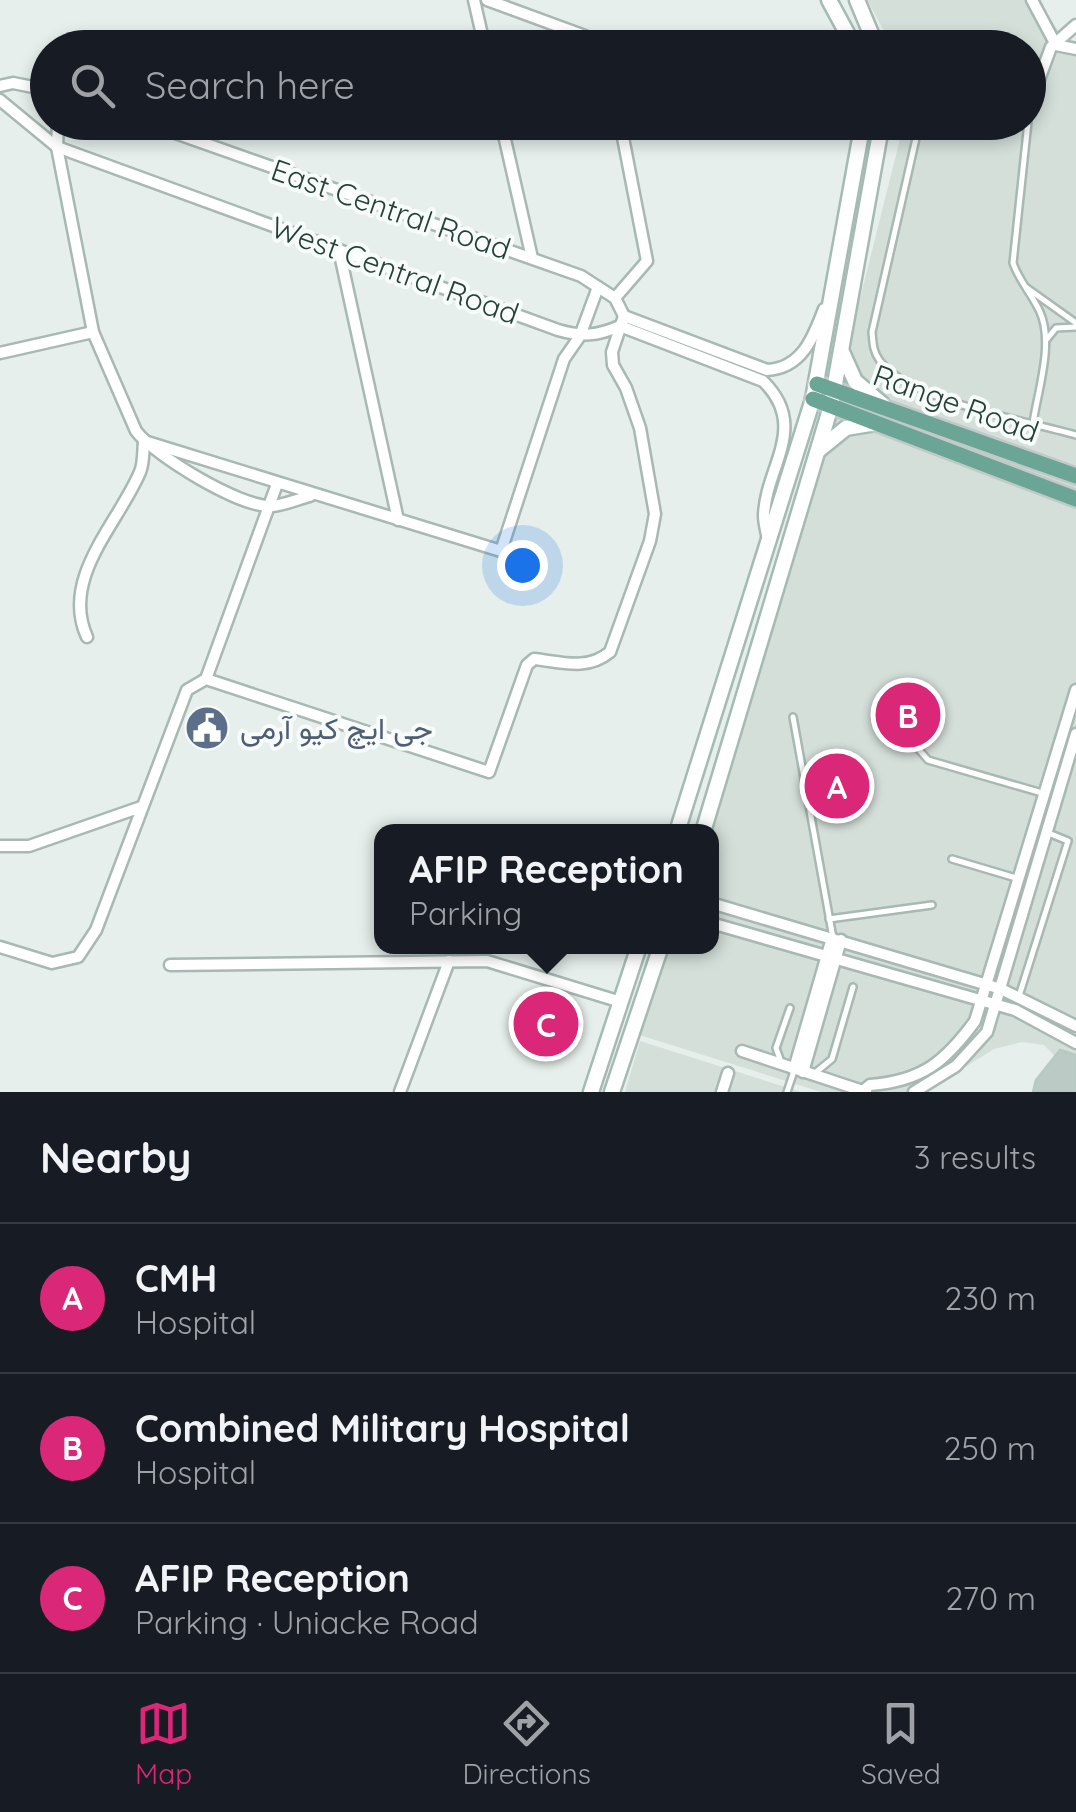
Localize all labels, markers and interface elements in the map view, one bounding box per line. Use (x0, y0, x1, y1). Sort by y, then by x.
search box (30, 30, 1046, 140)
icon: search (65, 58, 120, 113)
text: Search here (145, 61, 355, 109)
street label: East Central Road (266, 150, 516, 268)
street label: West Central Road (266, 208, 524, 332)
street label: Range Road (868, 355, 1044, 451)
your location (497, 540, 548, 591)
pin: B (876, 678, 940, 752)
public building icon: جی ایچ کیو آرمی (184, 705, 230, 751)
place label: جی ایچ کیو آرمی (240, 709, 433, 749)
pin: A (804, 748, 870, 824)
popup (374, 824, 719, 954)
text: AFIP Reception (409, 845, 684, 893)
text: Parking (409, 893, 522, 933)
pin: C (514, 986, 578, 1062)
text: Nearby (40, 1131, 191, 1184)
text: 3 results (914, 1137, 1036, 1177)
text: CMH (135, 1254, 217, 1302)
text: A (62, 1278, 83, 1318)
text: 230 m (945, 1278, 1036, 1318)
text: Hospital (135, 1302, 256, 1342)
text: Combined Military Hospital (135, 1404, 630, 1452)
text: B (62, 1428, 83, 1468)
text: 250 m (944, 1428, 1036, 1468)
text: Hospital (135, 1452, 256, 1492)
text: AFIP Reception (135, 1554, 410, 1602)
text: C (62, 1578, 83, 1618)
text: 270 m (945, 1578, 1036, 1618)
text: Parking · Uniacke Road (135, 1602, 479, 1642)
tab: Map (135, 1696, 192, 1791)
tab: Directions (462, 1696, 591, 1791)
tab: Saved (861, 1696, 941, 1791)

